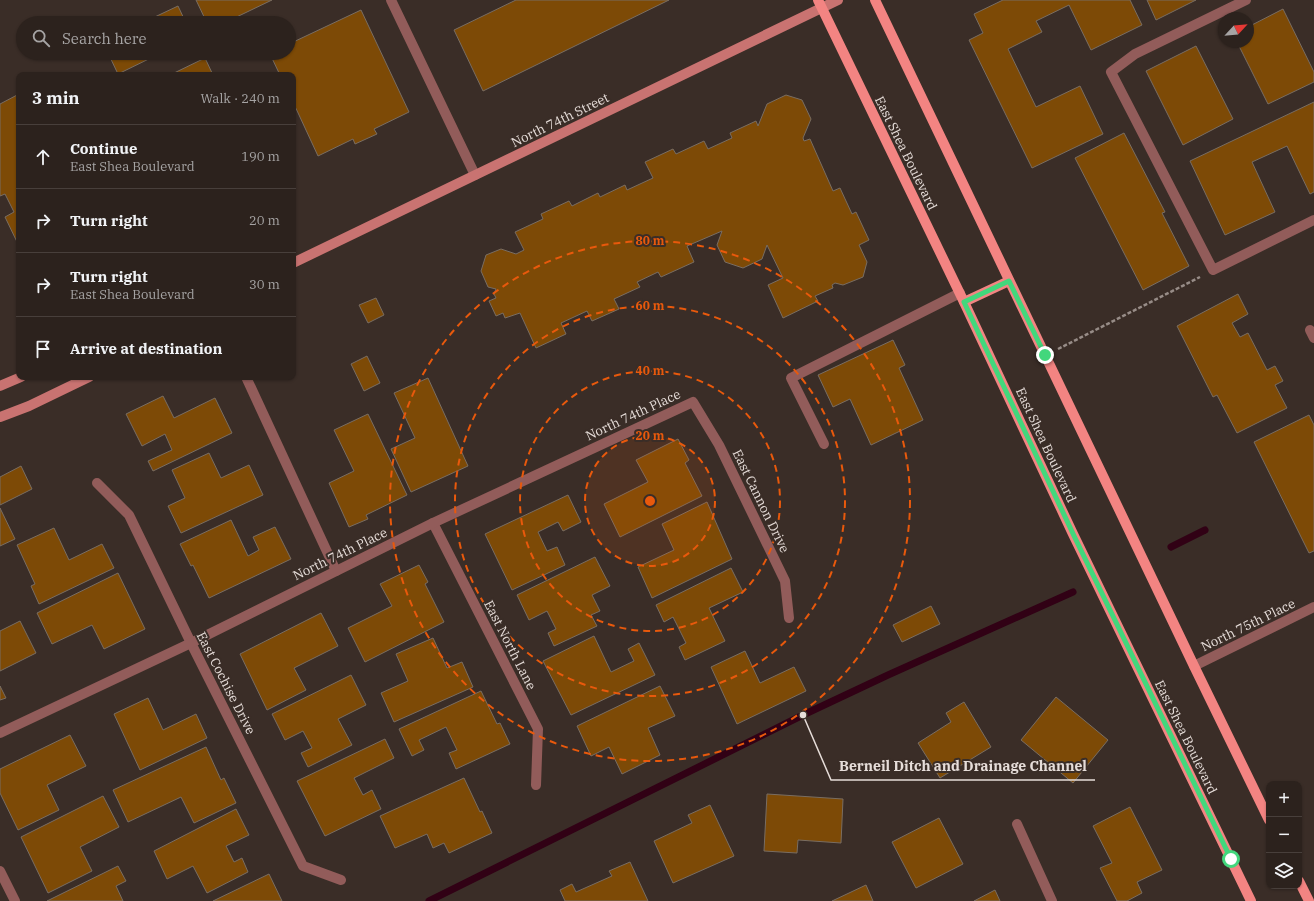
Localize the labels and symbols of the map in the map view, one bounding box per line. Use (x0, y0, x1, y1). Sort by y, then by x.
north arrow (1218, 12, 1254, 48)
street label: North 74th Street (508, 89, 612, 151)
street label: East Shea Boulevard (871, 93, 941, 213)
text: 80 m (636, 233, 665, 248)
text: 60 m (636, 298, 665, 313)
route end (1036, 346, 1054, 364)
text: 40 m (636, 363, 665, 378)
street label: East Shea Boulevard (1012, 385, 1080, 505)
street label: North 74th Place (583, 386, 683, 444)
text: 20 m (636, 428, 665, 443)
street label: East Cannon Drive (729, 447, 793, 555)
centre of rings (643, 494, 657, 508)
street label: North 74th Place (290, 524, 390, 584)
street label: North 75th Place (1198, 595, 1298, 655)
street label: East North Lane (480, 597, 540, 693)
street label: East Cochise Drive (193, 629, 259, 737)
street label: East Shea Boulevard (1151, 677, 1221, 797)
callout: Berneil Ditch and Drainage Channel (831, 754, 1095, 780)
text: Berneil Ditch and Drainage Channel (839, 757, 1087, 775)
route start (1222, 850, 1240, 868)

